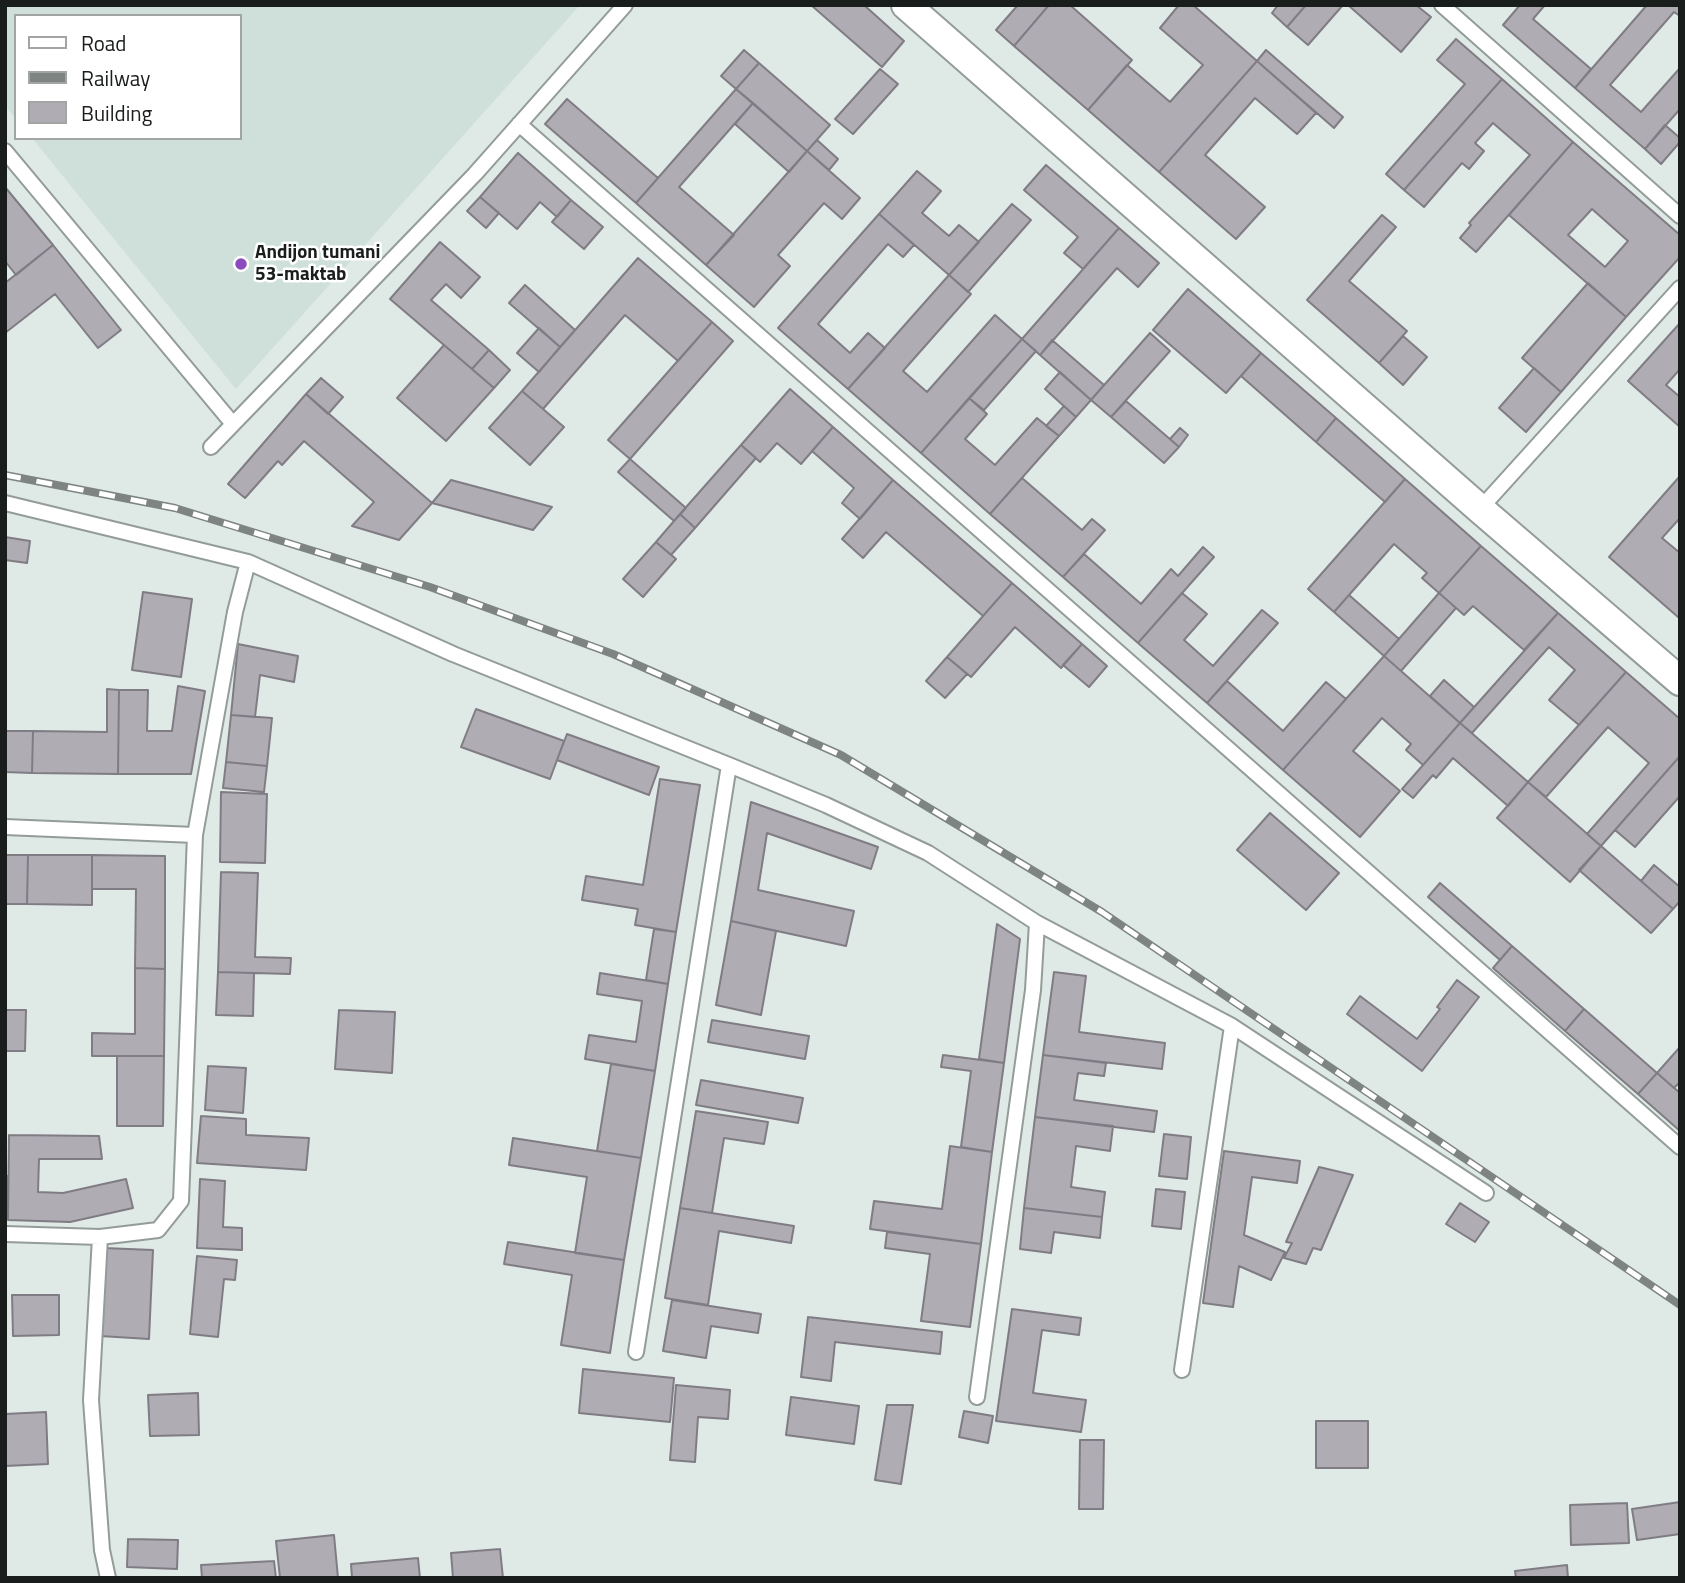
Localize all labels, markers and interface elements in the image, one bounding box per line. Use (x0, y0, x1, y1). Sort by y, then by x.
legend (14, 14, 242, 140)
text: Road (81, 27, 126, 59)
text: Railway (81, 62, 150, 94)
text: Building (81, 97, 152, 129)
place label: Andijon tumani 53-maktab (255, 242, 380, 286)
marker: Andijon tumani 53-maktab (233, 256, 249, 272)

